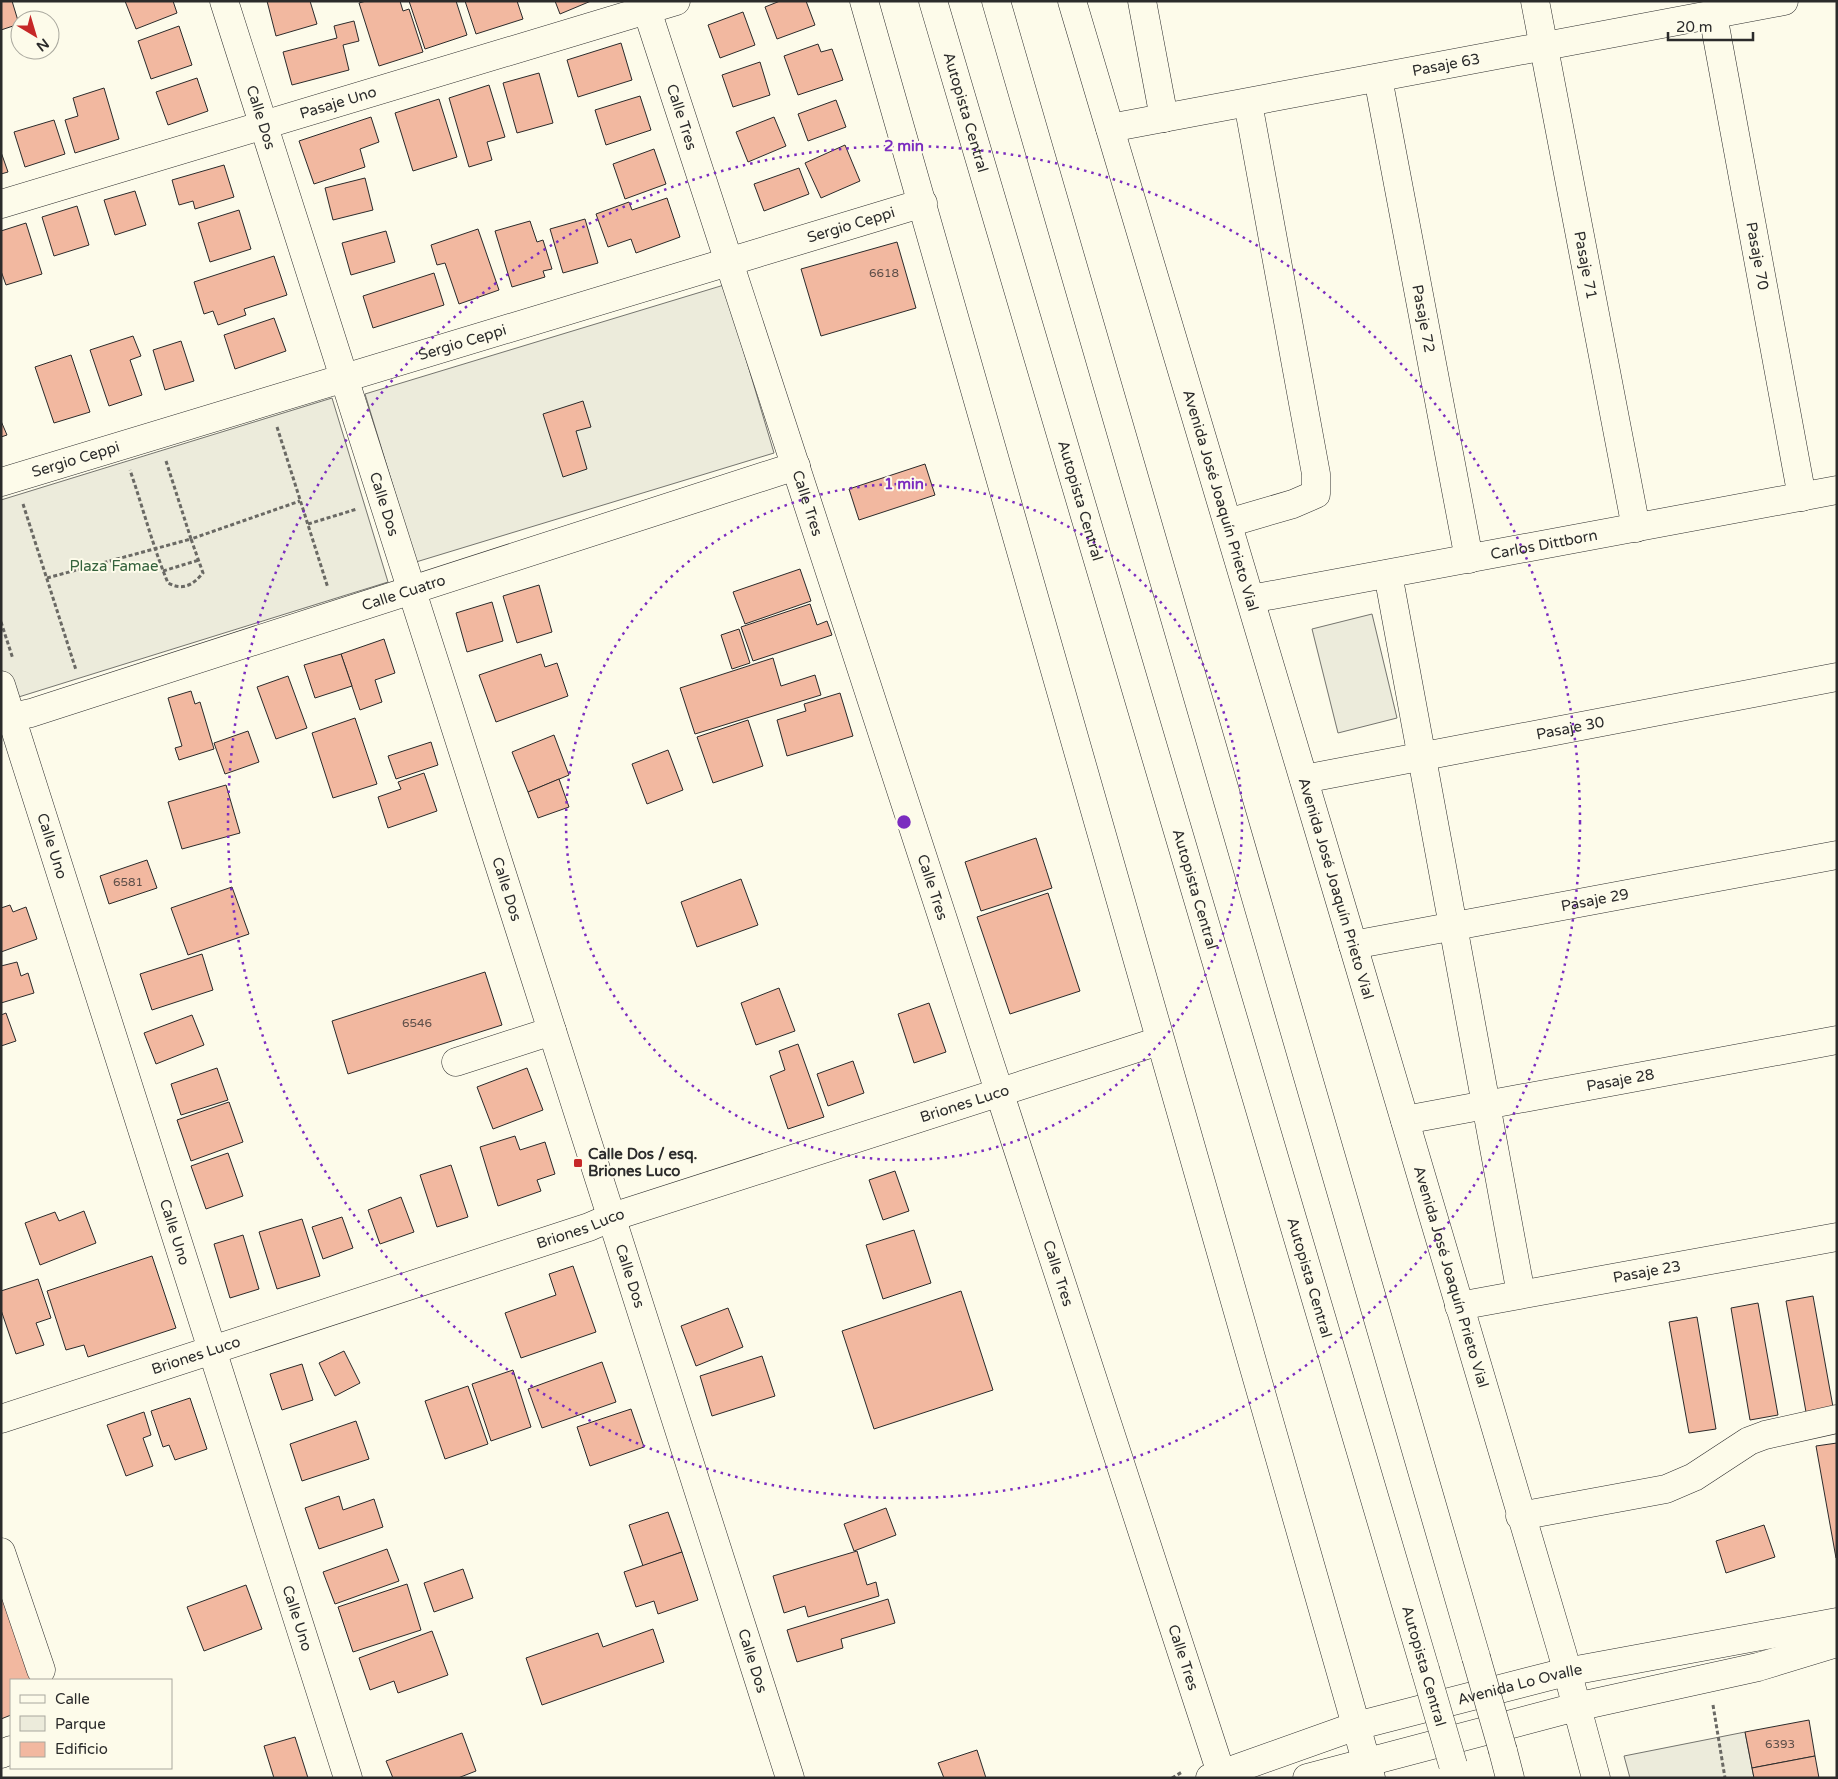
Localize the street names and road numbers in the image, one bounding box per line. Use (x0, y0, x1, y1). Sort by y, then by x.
street label: Pasaje 63 (1411, 49, 1482, 80)
street label: Autopista Central (940, 50, 992, 175)
street label: Calle Tres (663, 82, 701, 152)
street label: Calle Dos (242, 83, 280, 151)
street label: Pasaje Uno (297, 83, 379, 123)
street label: Sergio Ceppi (805, 203, 897, 247)
street label: Pasaje 70 (1742, 220, 1773, 291)
street label: Pasaje 71 (1570, 230, 1601, 301)
street label: Pasaje 72 (1408, 283, 1439, 354)
street label: Sergio Ceppi (416, 321, 508, 364)
street label: Avenida José Joaquín Prieto Vial (1179, 387, 1262, 613)
street label: Sergio Ceppi (30, 438, 122, 481)
street label: Autopista Central (1054, 438, 1107, 563)
street label: Calle Tres (788, 468, 827, 538)
street label: Calle Dos (366, 470, 403, 538)
street label: Carlos Dittborn (1489, 526, 1599, 563)
street label: Calle Cuatro (360, 571, 448, 615)
street label: Pasaje 30 (1535, 713, 1606, 743)
street label: Avenida José Joaquín Prieto Vial (1295, 776, 1378, 1001)
street label: Calle Uno (33, 811, 71, 881)
street label: Autopista Central (1169, 827, 1221, 951)
street label: Calle Tres (913, 852, 952, 922)
street label: Calle Dos (488, 855, 525, 923)
street label: Pasaje 29 (1559, 885, 1630, 915)
street label: Pasaje 28 (1585, 1065, 1656, 1095)
street label: Briones Luco (918, 1081, 1011, 1126)
street label: Avenida José Joaquín Prieto Vial (1410, 1164, 1492, 1390)
street label: Calle Uno (156, 1197, 194, 1267)
street label: Briones Luco (534, 1205, 627, 1253)
street label: Autopista Central (1283, 1215, 1336, 1340)
street label: Calle Tres (1039, 1238, 1077, 1308)
street label: Calle Dos (611, 1242, 649, 1310)
street label: Pasaje 23 (1611, 1257, 1682, 1287)
street label: Briones Luco (149, 1332, 243, 1378)
street label: Calle Uno (278, 1583, 316, 1653)
street label: Autopista Central (1398, 1604, 1450, 1728)
street label: Calle Tres (1164, 1622, 1202, 1693)
street label: Calle Dos (734, 1627, 771, 1695)
street label: Avenida Lo Ovalle (1456, 1660, 1583, 1709)

